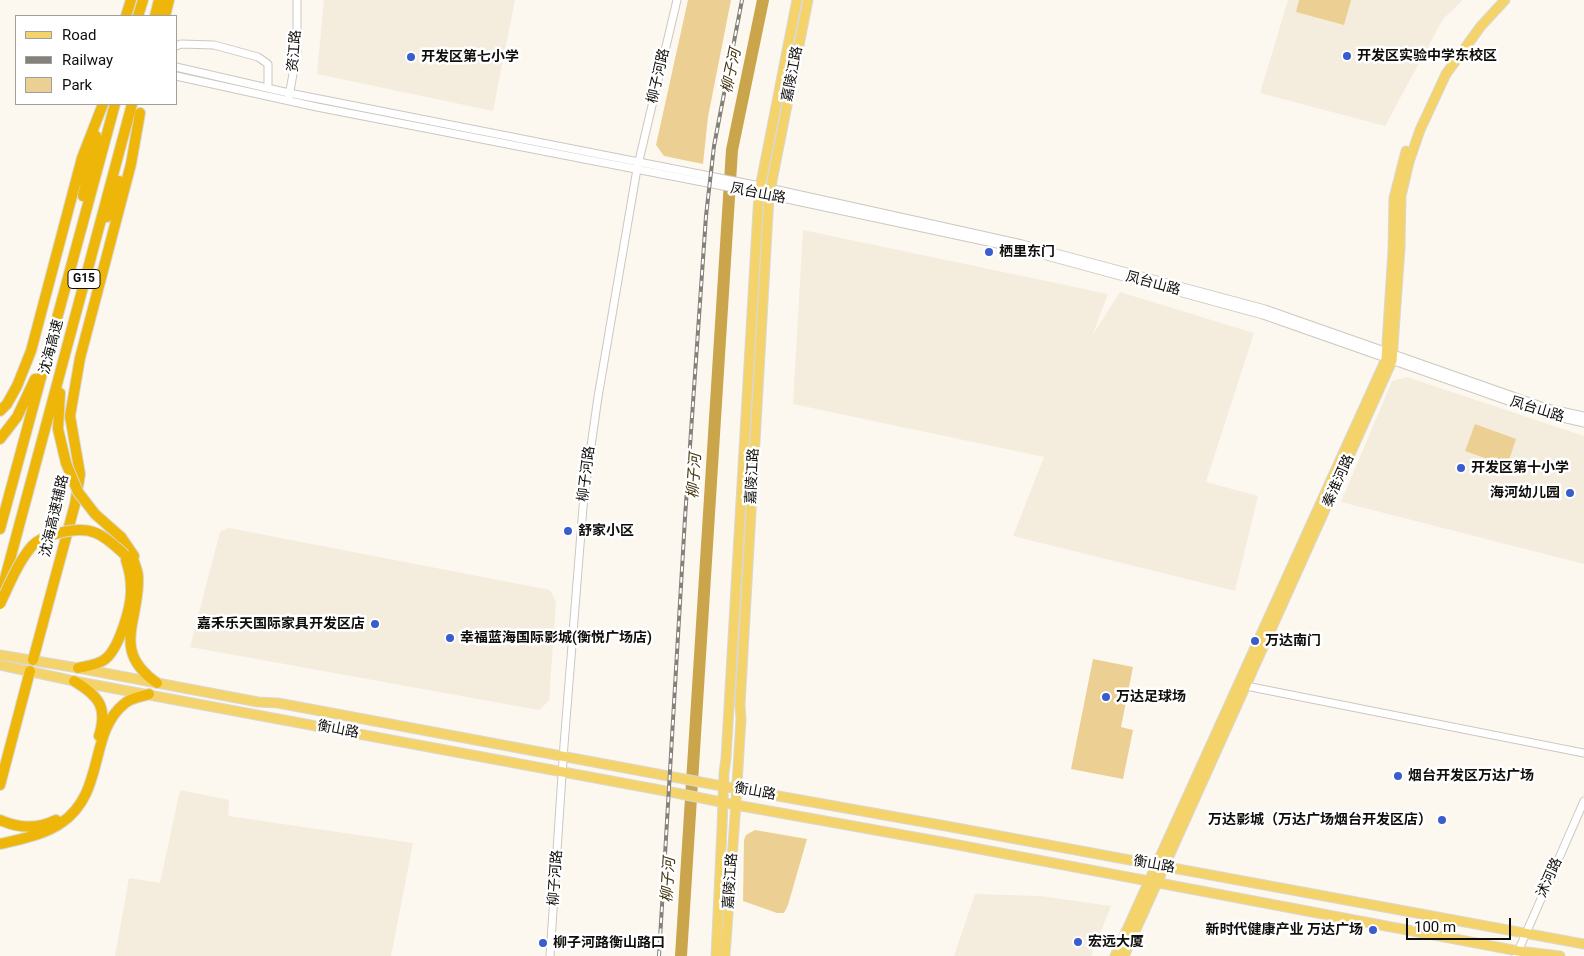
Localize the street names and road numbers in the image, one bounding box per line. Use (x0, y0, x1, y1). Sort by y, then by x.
street label: 资江路 (285, 29, 305, 73)
street label: 嘉陵江路 (779, 45, 807, 103)
street label: 柳子河路 (645, 47, 673, 105)
street label: 凤台山路 (729, 180, 787, 208)
street label: 凤台山路 (1124, 269, 1182, 299)
road number: G15 (68, 270, 100, 288)
street label: 沈海高速 (37, 318, 67, 376)
street label: 凤台山路 (1508, 394, 1566, 426)
street label: 柳子河路 (575, 445, 599, 503)
street label: 嘉陵江路 (743, 448, 763, 504)
street label: 秦淮河路 (1320, 452, 1358, 510)
street label: 沈海高速辅路 (37, 473, 73, 559)
street label: 衡山路 (316, 718, 360, 742)
street label: 衡山路 (733, 780, 777, 804)
street label: 柳子河路 (546, 849, 566, 907)
street label: 嘉陵江路 (721, 852, 741, 910)
street label: 衡山路 (1132, 853, 1176, 877)
street label: 沭河路 (1534, 855, 1566, 901)

